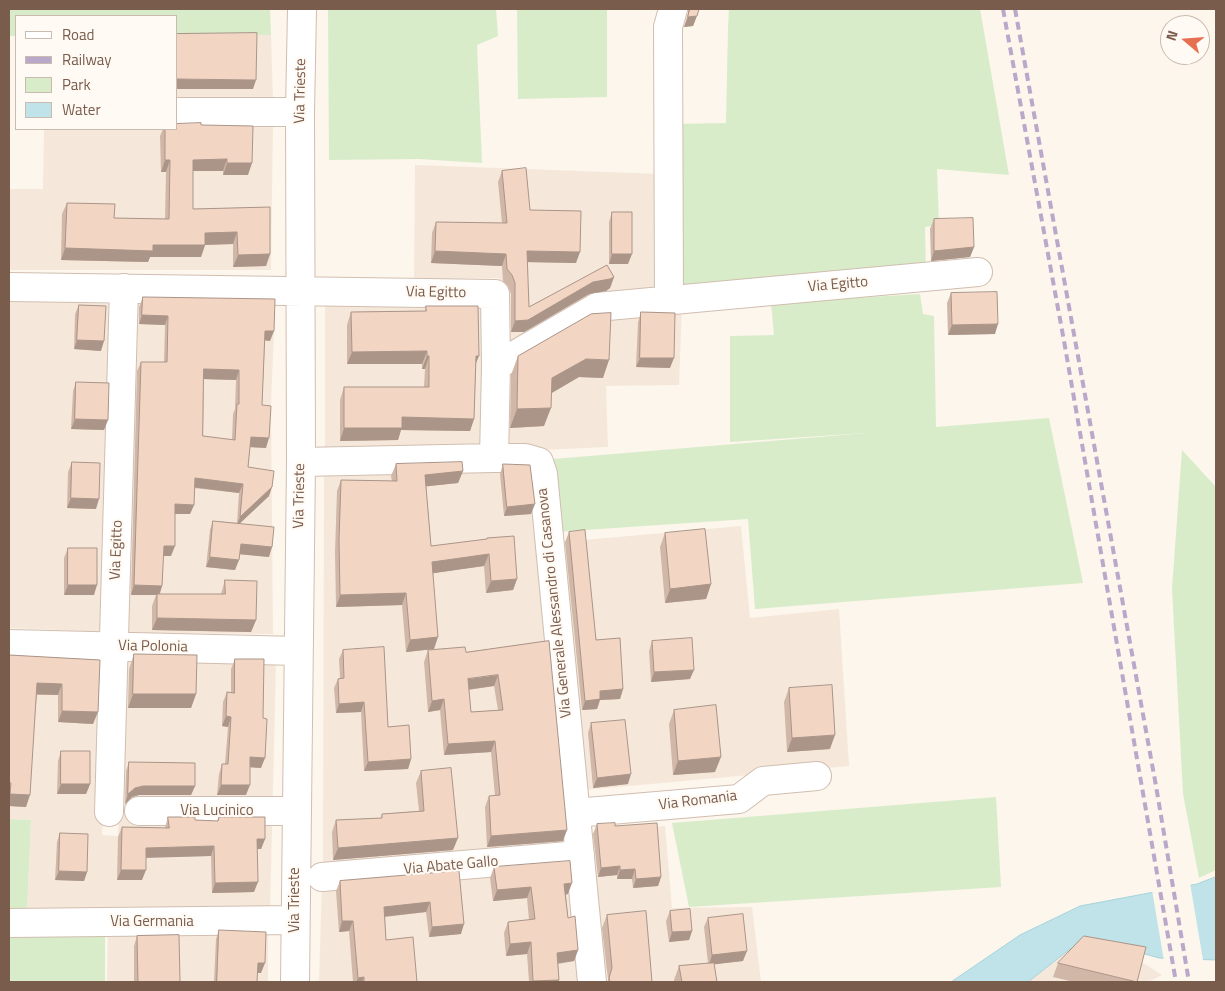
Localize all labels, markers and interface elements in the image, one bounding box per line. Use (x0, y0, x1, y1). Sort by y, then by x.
legend (15, 15, 178, 130)
north arrow (1160, 15, 1210, 65)
text: Road (62, 23, 94, 46)
text: N (1160, 28, 1183, 43)
text: Railway (62, 48, 112, 71)
street label: Via Trieste (291, 58, 311, 124)
text: Park (62, 73, 91, 96)
text: Water (62, 98, 101, 121)
street label: Via Egitto (807, 273, 869, 297)
street label: Via Egitto (406, 283, 466, 303)
street label: Via Trieste (290, 463, 310, 529)
street label: Via Generale Alessandro di Casanova (534, 487, 576, 719)
street label: Via Egitto (107, 520, 127, 580)
street label: Via Polonia (118, 637, 188, 657)
street label: Via Romania (658, 787, 738, 815)
street label: Via Lucinico (180, 802, 254, 820)
street label: Via Abate Gallo (403, 853, 499, 879)
street label: Via Trieste (286, 867, 304, 933)
street label: Via Germania (110, 913, 194, 931)

